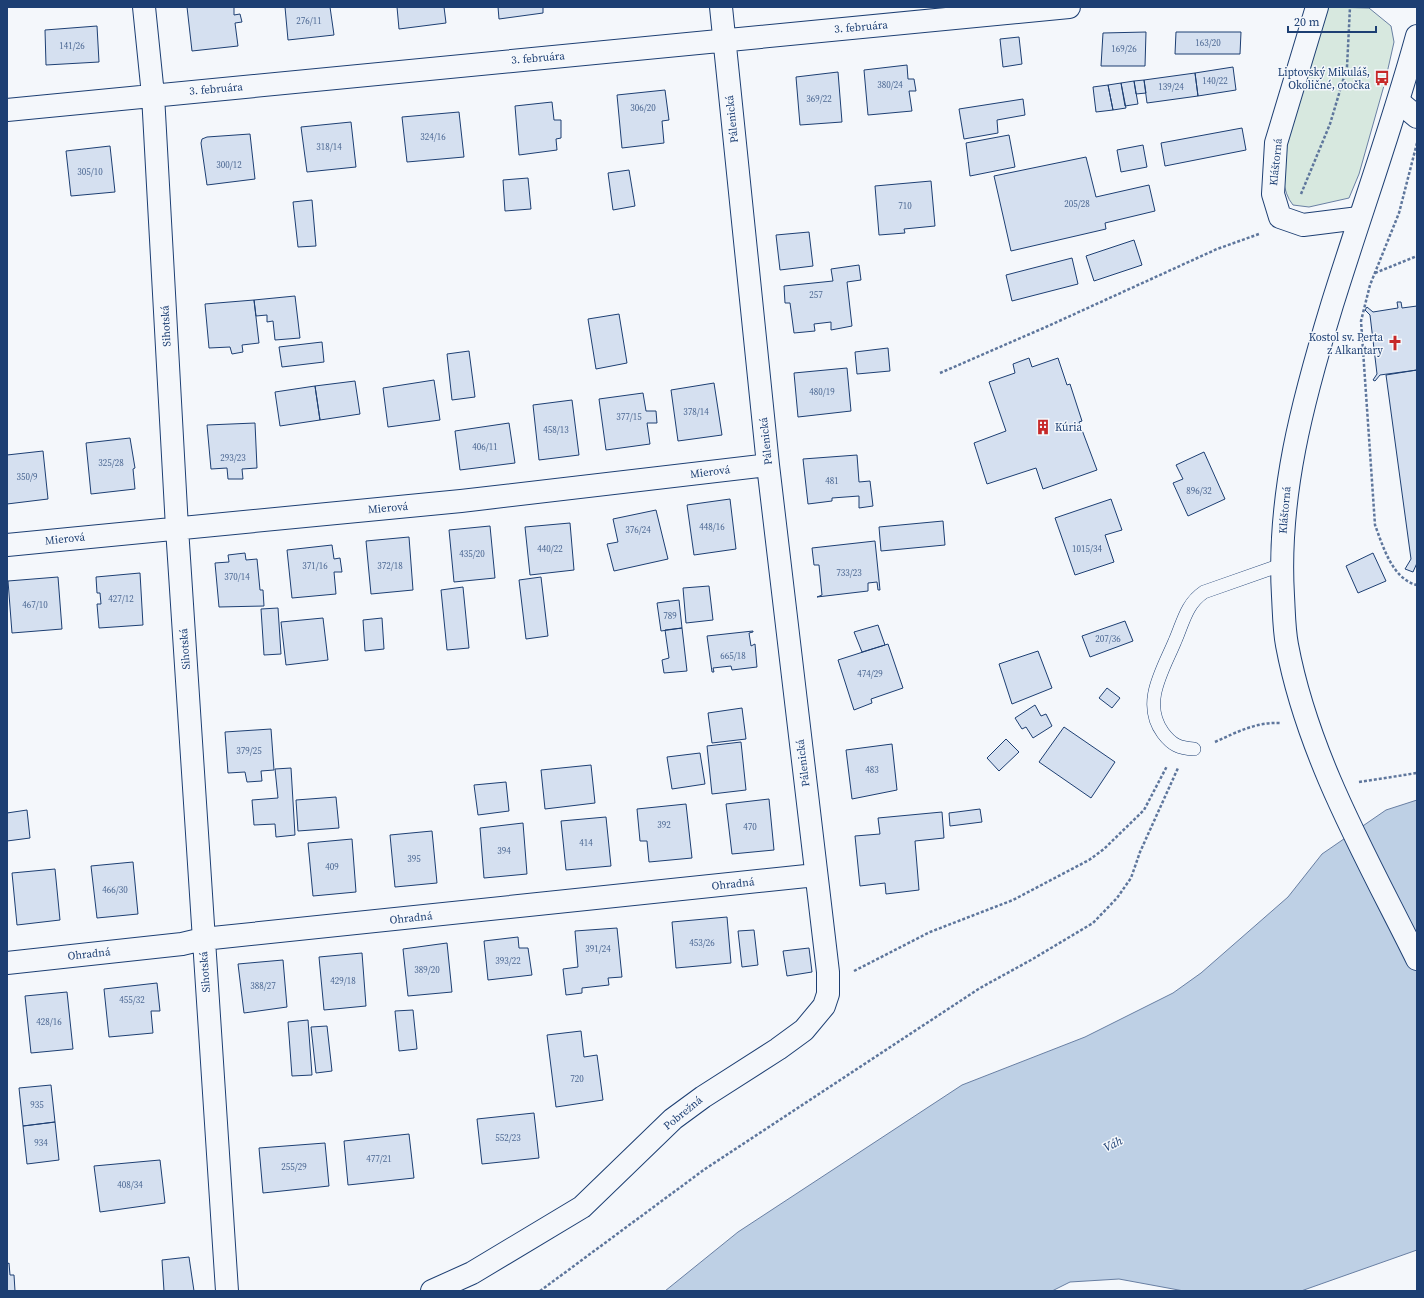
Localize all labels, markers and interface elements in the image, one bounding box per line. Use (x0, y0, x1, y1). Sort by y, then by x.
scale bar (1288, 8, 1376, 34)
text: 20 m (1294, 14, 1320, 30)
house number: 276/11 (296, 15, 322, 27)
street label: 3. februára (834, 17, 889, 37)
house number: 163/20 (1195, 37, 1221, 49)
house number: 141/26 (59, 40, 85, 52)
house number: 169/26 (1111, 43, 1137, 55)
street label: 3. februára (511, 48, 566, 68)
place label: Liptovský Mikuláš, Okoličné, otočka (1278, 65, 1370, 93)
bus stop icon: Liptovský Mikuláš, Okoličné, otočka (1373, 69, 1391, 87)
house number: 140/22 (1202, 75, 1228, 87)
street label: 3. februára (189, 79, 244, 99)
house number: 380/24 (877, 79, 903, 91)
house number: 139/24 (1158, 81, 1184, 93)
house number: 369/22 (806, 93, 832, 105)
street label: Pálenická (722, 94, 742, 144)
house number: 306/20 (630, 102, 656, 114)
house number: 324/16 (420, 131, 446, 143)
street label: Kláštorná (1266, 137, 1286, 186)
house number: 318/14 (316, 141, 342, 153)
house number: 300/12 (216, 159, 242, 171)
house number: 305/10 (77, 166, 103, 178)
house number: 205/28 (1064, 198, 1090, 210)
house number: 710 (898, 200, 912, 212)
house number: 257 (809, 289, 823, 301)
street label: Sihotská (157, 305, 175, 347)
place label: Kostol sv. Perta z Alkantary (1309, 330, 1383, 358)
church icon: Kostol sv. Perta z Alkantary (1386, 334, 1404, 352)
house number: 480/19 (809, 386, 835, 398)
house number: 378/14 (683, 406, 709, 418)
house number: 377/15 (616, 411, 642, 423)
street label: Pálenická (756, 416, 776, 466)
building icon: Kúria (1034, 418, 1052, 436)
place label: Kúria (1055, 420, 1082, 435)
house number: 458/13 (543, 424, 569, 436)
house number: 406/11 (472, 441, 498, 453)
house number: 293/23 (220, 452, 246, 464)
house number: 325/28 (98, 457, 124, 469)
street label: Mierová (689, 462, 731, 482)
house number: 350/9 (17, 471, 38, 483)
house number: 481 (825, 475, 839, 487)
house number: 896/32 (1186, 485, 1212, 497)
street label: Kláštorná (1275, 485, 1295, 534)
street label: Mierová (367, 499, 409, 517)
house number: 448/16 (699, 521, 725, 533)
house number: 376/24 (625, 524, 651, 536)
street label: Mierová (44, 529, 86, 549)
house number: 440/22 (537, 543, 563, 555)
house number: 1015/34 (1072, 543, 1102, 555)
house number: 435/20 (459, 548, 485, 560)
house number: 371/16 (302, 560, 328, 572)
house number: 372/18 (377, 560, 403, 572)
house number: 733/23 (836, 567, 862, 579)
house number: 370/14 (224, 571, 250, 583)
house number: 427/12 (108, 593, 134, 605)
house number: 467/10 (22, 599, 48, 611)
house number: 789 (663, 610, 677, 622)
street label: Sihotská (176, 627, 194, 670)
house number: 207/36 (1095, 633, 1121, 645)
house number: 665/18 (720, 650, 746, 662)
house number: 474/29 (857, 668, 883, 680)
street label: Pálenická (793, 738, 813, 788)
house number: 379/25 (236, 745, 262, 757)
house number: 483 (865, 764, 879, 776)
house number: 392 (657, 819, 671, 831)
house number: 470 (743, 821, 757, 833)
house number: 414 (579, 837, 593, 849)
house number: 394 (497, 845, 511, 857)
house number: 395 (407, 853, 421, 865)
house number: 409 (325, 861, 339, 873)
street label: Ohradná (711, 874, 756, 894)
house number: 466/30 (102, 884, 128, 896)
street label: Ohradná (389, 908, 434, 928)
house number: 453/26 (689, 937, 715, 949)
house number: 391/24 (585, 943, 611, 955)
street label: Ohradná (67, 944, 112, 964)
street label: Sihotská (196, 950, 214, 993)
house number: 393/22 (495, 955, 521, 967)
house number: 389/20 (414, 964, 440, 976)
house number: 429/18 (330, 975, 356, 987)
house number: 388/27 (250, 980, 276, 992)
house number: 455/32 (119, 994, 145, 1006)
house number: 428/16 (36, 1016, 62, 1028)
house number: 720 (570, 1073, 584, 1085)
street label: Pobrežná (660, 1092, 706, 1133)
house number: 935 (30, 1099, 44, 1111)
house number: 552/23 (495, 1132, 521, 1144)
water label: Váh (1101, 1132, 1126, 1155)
house number: 934 (34, 1137, 48, 1149)
house number: 477/21 (366, 1153, 392, 1165)
house number: 255/29 (281, 1161, 307, 1173)
house number: 408/34 (117, 1179, 143, 1191)

